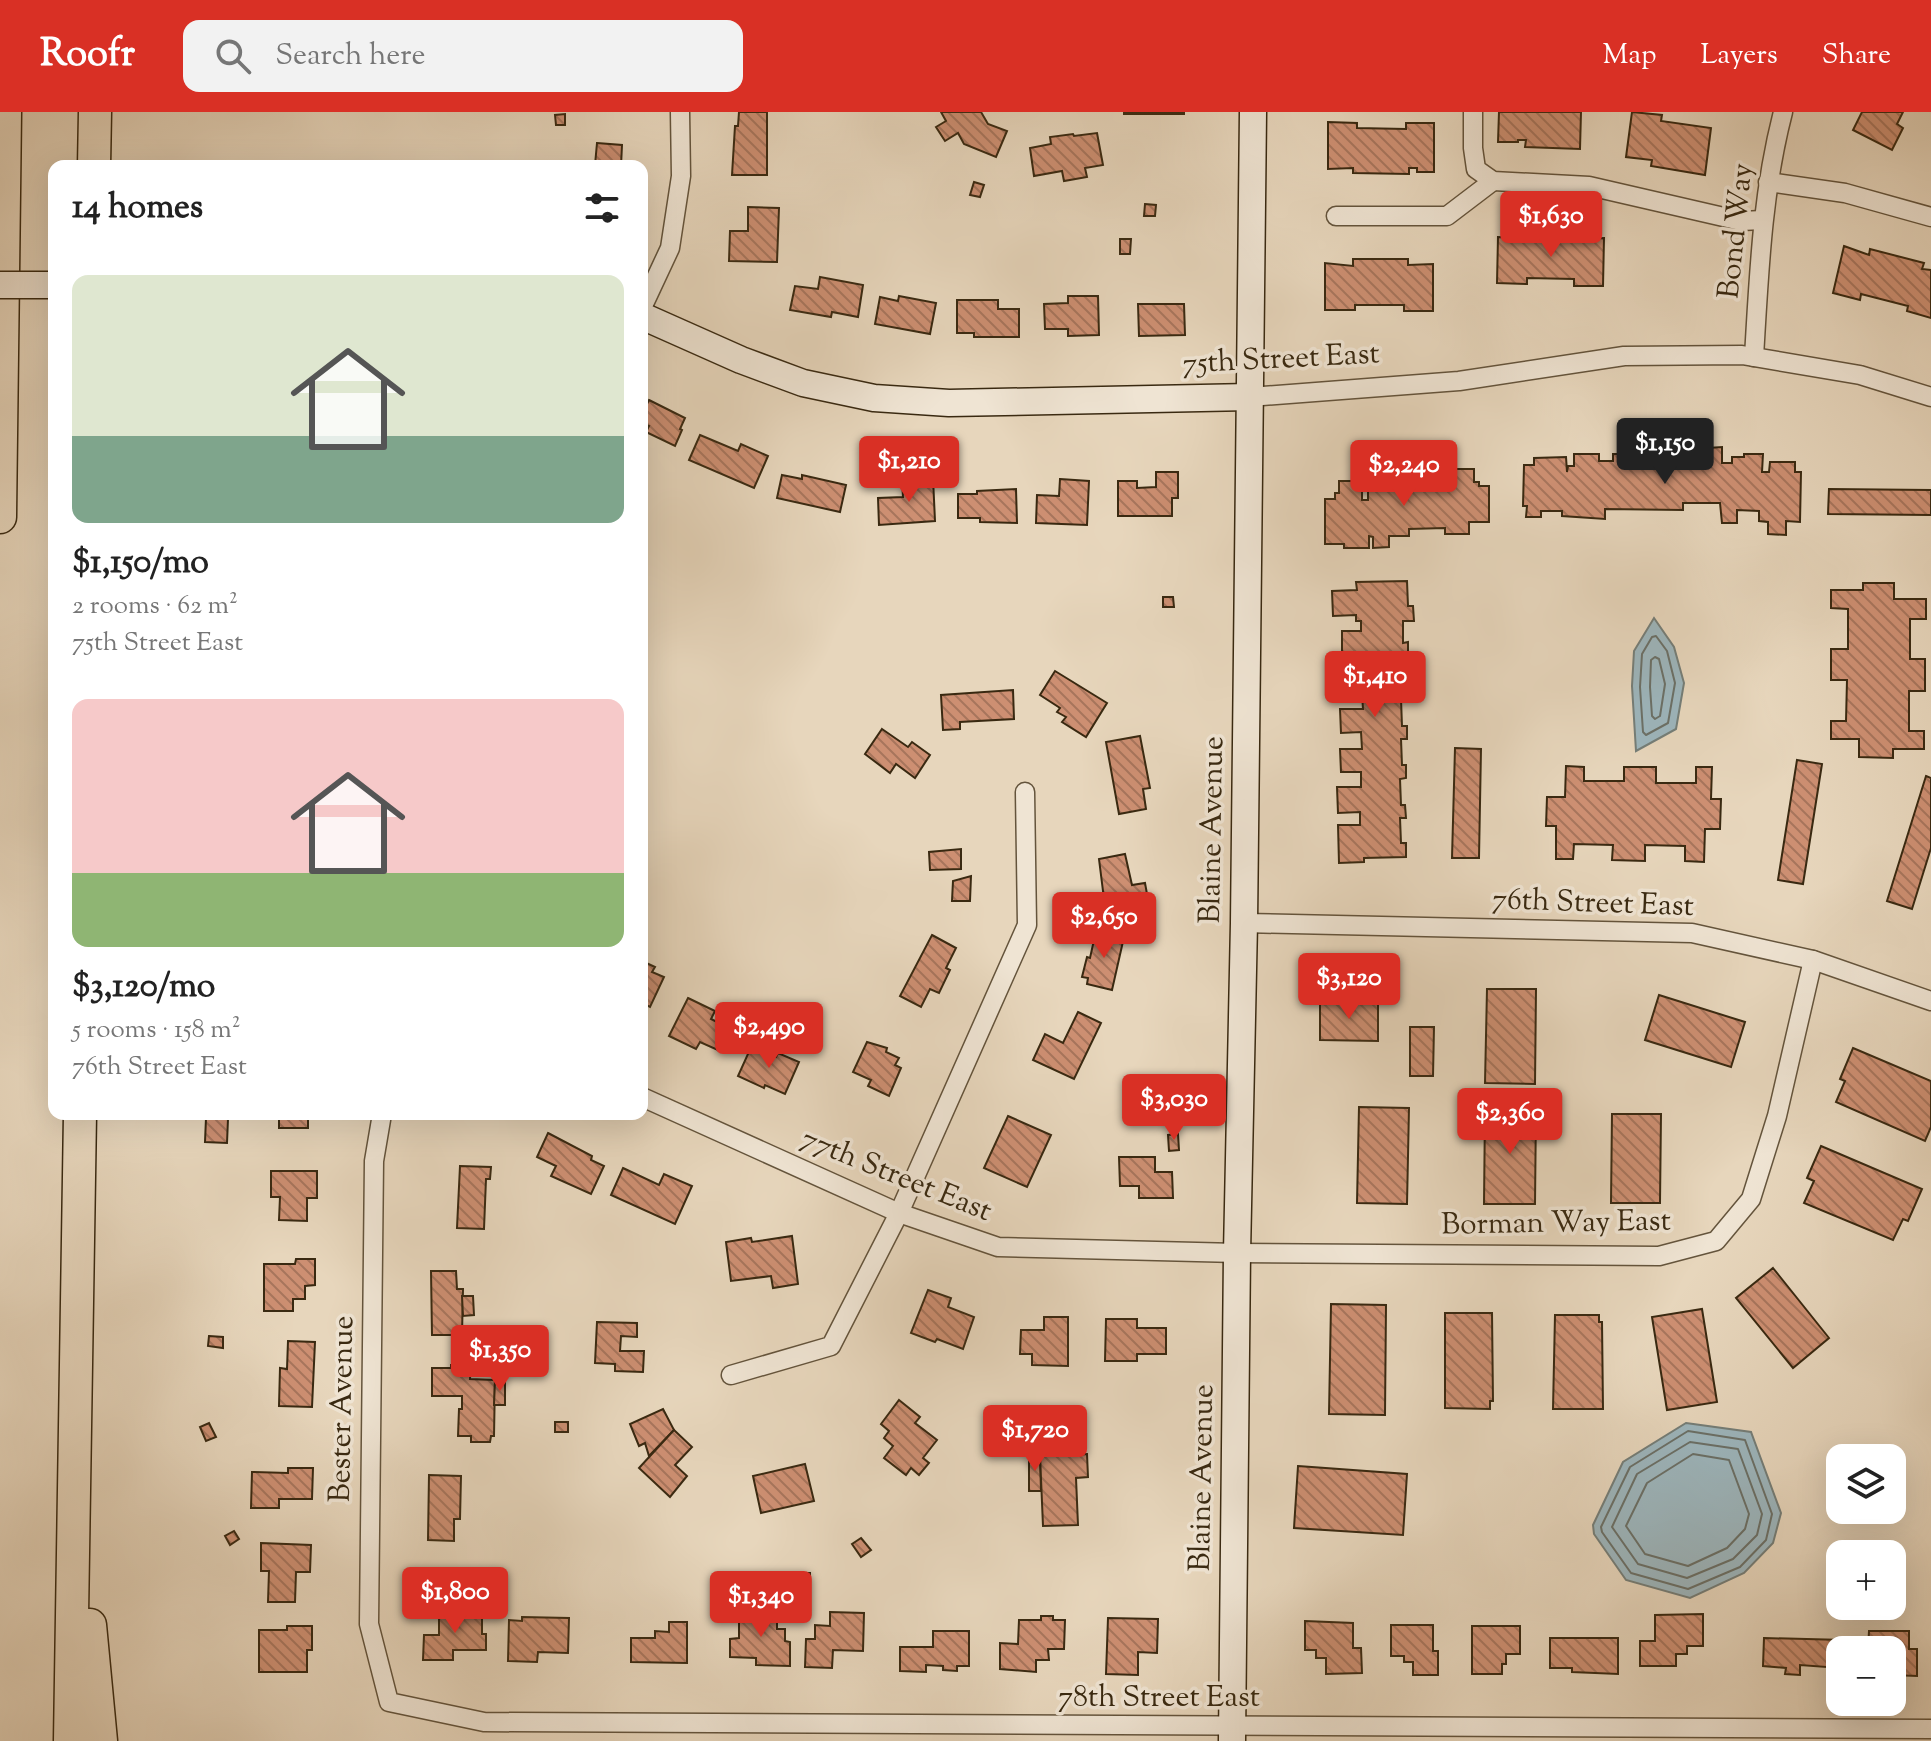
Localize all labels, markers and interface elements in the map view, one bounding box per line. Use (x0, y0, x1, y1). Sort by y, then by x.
search box (183, 20, 743, 92)
text: Roofr (40, 29, 135, 83)
icon: search (211, 34, 255, 78)
text: Search here (275, 35, 426, 78)
text: Map (1603, 36, 1656, 76)
text: Layers (1700, 36, 1778, 76)
text: Share (1822, 36, 1891, 76)
street label: Bond Way (1709, 161, 1765, 301)
text: 14 homes (72, 184, 203, 233)
icon: filters (580, 186, 624, 230)
pin: $1,630 (1486, 191, 1616, 259)
text: $1,630 (1518, 198, 1584, 235)
icon: home (276, 327, 420, 471)
street label: 75th Street East (1181, 333, 1381, 387)
pin: $1,150 (1600, 418, 1730, 486)
text: $1,150 (1635, 425, 1695, 462)
pin: $1,210 (844, 436, 974, 504)
pin: $2,240 (1339, 440, 1469, 508)
text: $1,210 (877, 443, 941, 480)
text: $2,240 (1368, 447, 1440, 484)
text: $1,150/mo (72, 539, 209, 588)
text: 2 rooms · 62 m² (72, 588, 238, 625)
text: 75th Street East (72, 625, 243, 662)
pin: $1,410 (1310, 651, 1440, 719)
text: $1,410 (1343, 658, 1407, 695)
street label: Blaine Avenue (1190, 736, 1236, 924)
icon: home (276, 751, 420, 895)
street label: 76th Street East (1491, 879, 1695, 929)
pin: $2,650 (1039, 892, 1169, 960)
text: $2,650 (1070, 899, 1138, 936)
pin: $3,120 (1284, 953, 1414, 1021)
text: $3,120 (1316, 960, 1382, 997)
text: $3,120/mo (72, 963, 215, 1012)
pin: $2,490 (704, 1002, 834, 1070)
text: $2,490 (733, 1009, 805, 1046)
text: 5 rooms · 158 m² (72, 1012, 241, 1049)
text: 76th Street East (72, 1049, 247, 1086)
pin: $3,030 (1109, 1074, 1239, 1142)
text: $3,030 (1140, 1081, 1208, 1118)
pin: $2,360 (1445, 1088, 1575, 1156)
text: $2,360 (1475, 1095, 1545, 1132)
street label: 77th Street East (794, 1118, 998, 1234)
street label: Borman Way East (1441, 1200, 1671, 1248)
street label: Bester Avenue (320, 1315, 366, 1503)
pin: $1,350 (435, 1325, 565, 1393)
text: $1,350 (469, 1332, 531, 1369)
street label: Blaine Avenue (1180, 1384, 1226, 1572)
pin: $1,720 (970, 1405, 1100, 1473)
text: $1,720 (1001, 1412, 1069, 1449)
map controls (1826, 1444, 1906, 1716)
button: layers (1826, 1444, 1906, 1524)
button: + (1826, 1540, 1906, 1620)
pin: $1,800 (390, 1567, 520, 1635)
pin: $1,340 (696, 1571, 826, 1639)
text: $1,800 (420, 1574, 490, 1611)
text: $1,340 (728, 1578, 794, 1615)
button: − (1826, 1636, 1906, 1716)
street label: 78th Street East (1058, 1677, 1260, 1720)

